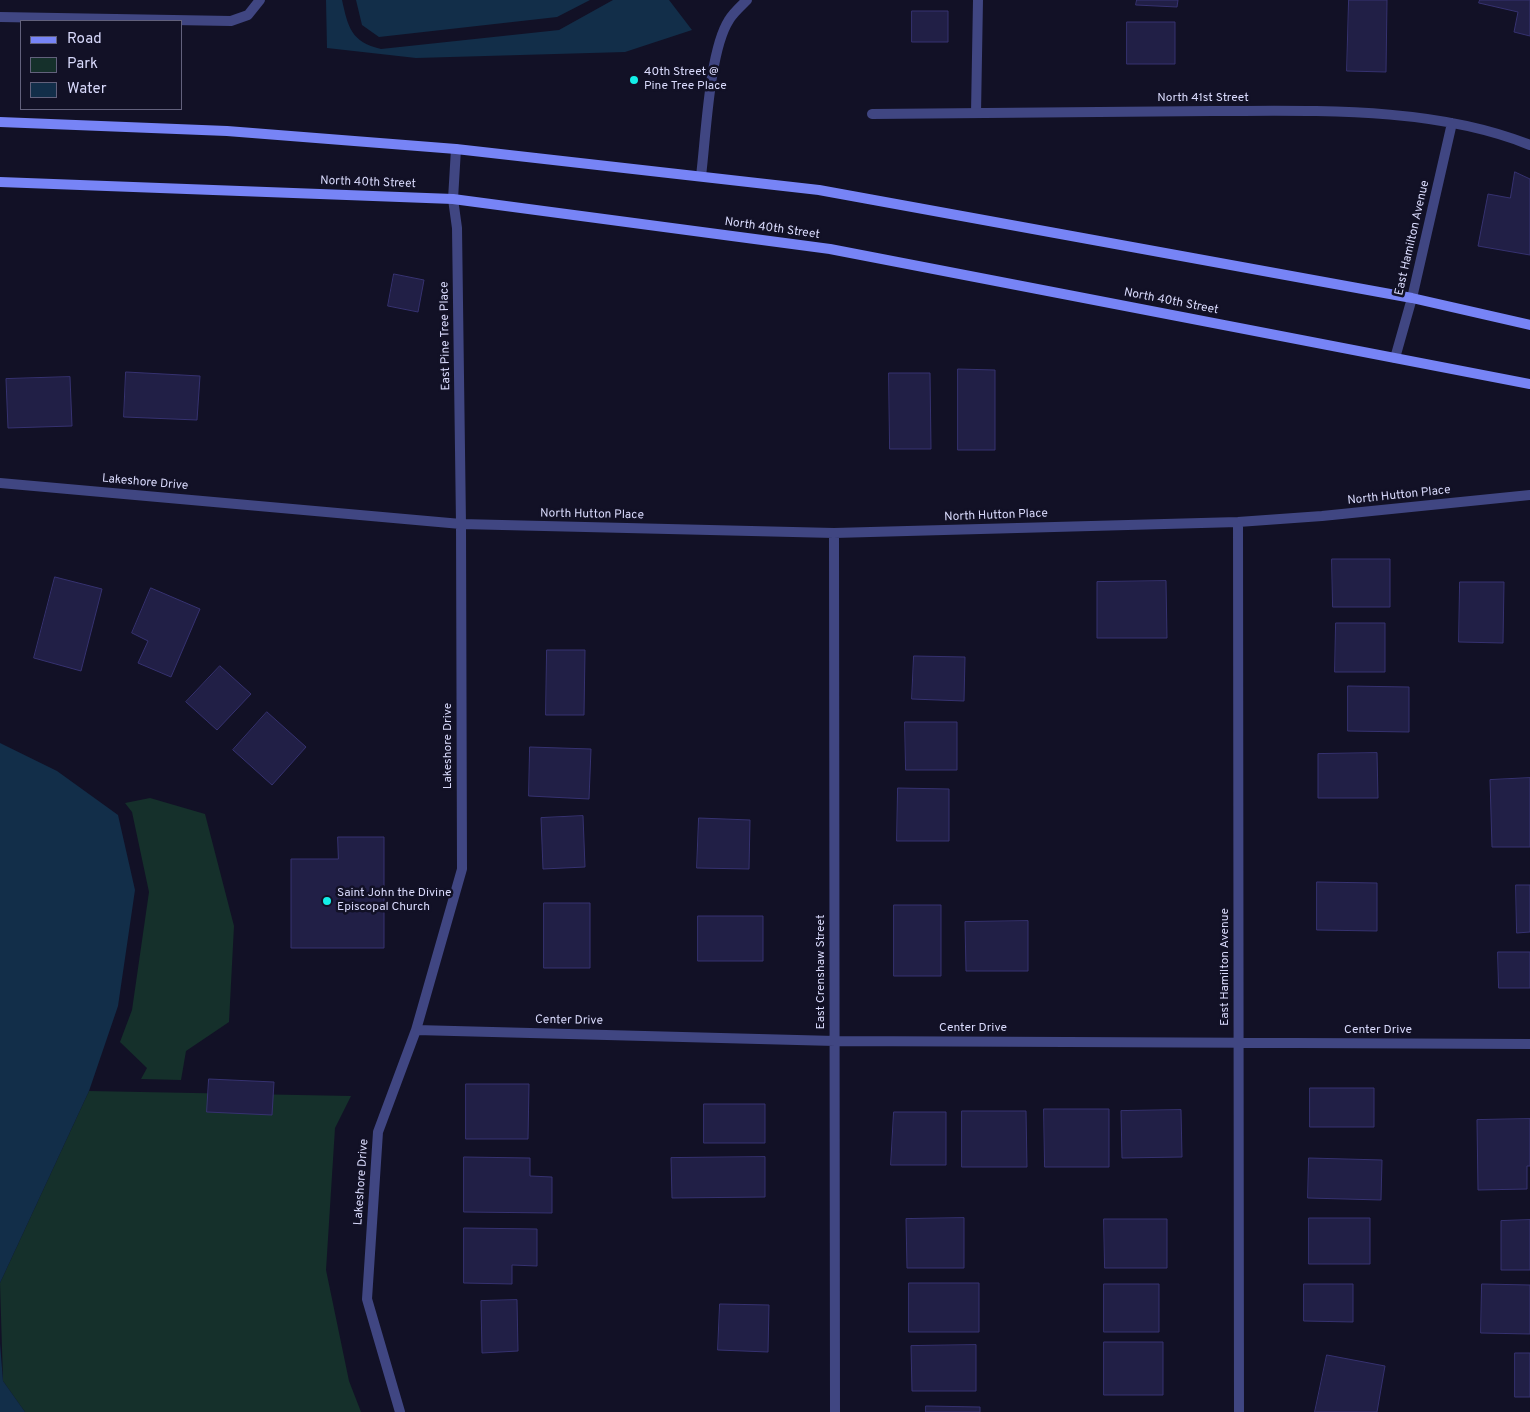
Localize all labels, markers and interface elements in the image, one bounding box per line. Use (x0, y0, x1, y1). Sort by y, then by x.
legend (20, 20, 182, 110)
text: Road (67, 30, 102, 49)
text: Park (67, 55, 98, 74)
place label: 40th Street @ Pine Tree Place (644, 66, 727, 94)
marker: 40th Street @ Pine Tree Place (628, 74, 640, 86)
text: Water (67, 80, 106, 99)
street label: North 41st Street (1157, 92, 1249, 106)
street label: North 40th Street (320, 174, 416, 192)
street label: East Hamilton Avenue (1393, 179, 1433, 297)
street label: North 40th Street (723, 215, 821, 243)
street label: East Pine Tree Place (438, 281, 454, 391)
street label: North 40th Street (1123, 286, 1219, 318)
street label: Lakeshore Drive (101, 472, 189, 494)
street label: North Hutton Place (1347, 483, 1451, 509)
street label: North Hutton Place (540, 507, 644, 523)
street label: North Hutton Place (944, 507, 1048, 525)
street label: Lakeshore Drive (442, 703, 456, 789)
place label: Saint John the Divine Episcopal Church (337, 887, 452, 915)
marker: Saint John the Divine Episcopal Church (321, 895, 333, 907)
street label: East Hamilton Avenue (1219, 908, 1233, 1026)
street label: East Crenshaw Street (815, 915, 829, 1029)
street label: Center Drive (535, 1013, 603, 1029)
street label: Center Drive (939, 1022, 1007, 1036)
street label: Center Drive (1344, 1024, 1412, 1038)
street label: Lakeshore Drive (352, 1138, 372, 1226)

